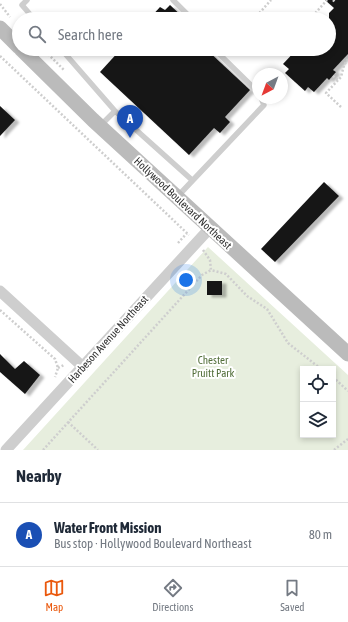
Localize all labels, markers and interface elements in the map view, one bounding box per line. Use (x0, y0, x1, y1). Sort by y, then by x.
search box (12, 12, 336, 56)
icon: search (26, 23, 48, 45)
text: Search here (58, 26, 123, 43)
north arrow (252, 68, 288, 104)
pin: A (117, 105, 143, 138)
street label: Hollywood Boulevard Northeast (132, 155, 234, 251)
your location (176, 270, 196, 290)
street label: Harbeson Avenue Northeast (66, 293, 150, 385)
park label: Chester Pruitt Park (192, 354, 234, 379)
map controls (300, 366, 336, 438)
button: locate (300, 366, 336, 402)
button: layers (300, 402, 336, 438)
text: Nearby (16, 466, 62, 486)
text: Water Front Mission (54, 519, 162, 536)
text: A (26, 527, 32, 542)
text: 80 m (309, 527, 332, 542)
text: Bus stop · Hollywood Boulevard Northeast (54, 536, 252, 551)
tab: Map (43, 577, 65, 613)
tab: Directions (152, 577, 193, 613)
tab: Saved (280, 577, 305, 613)

